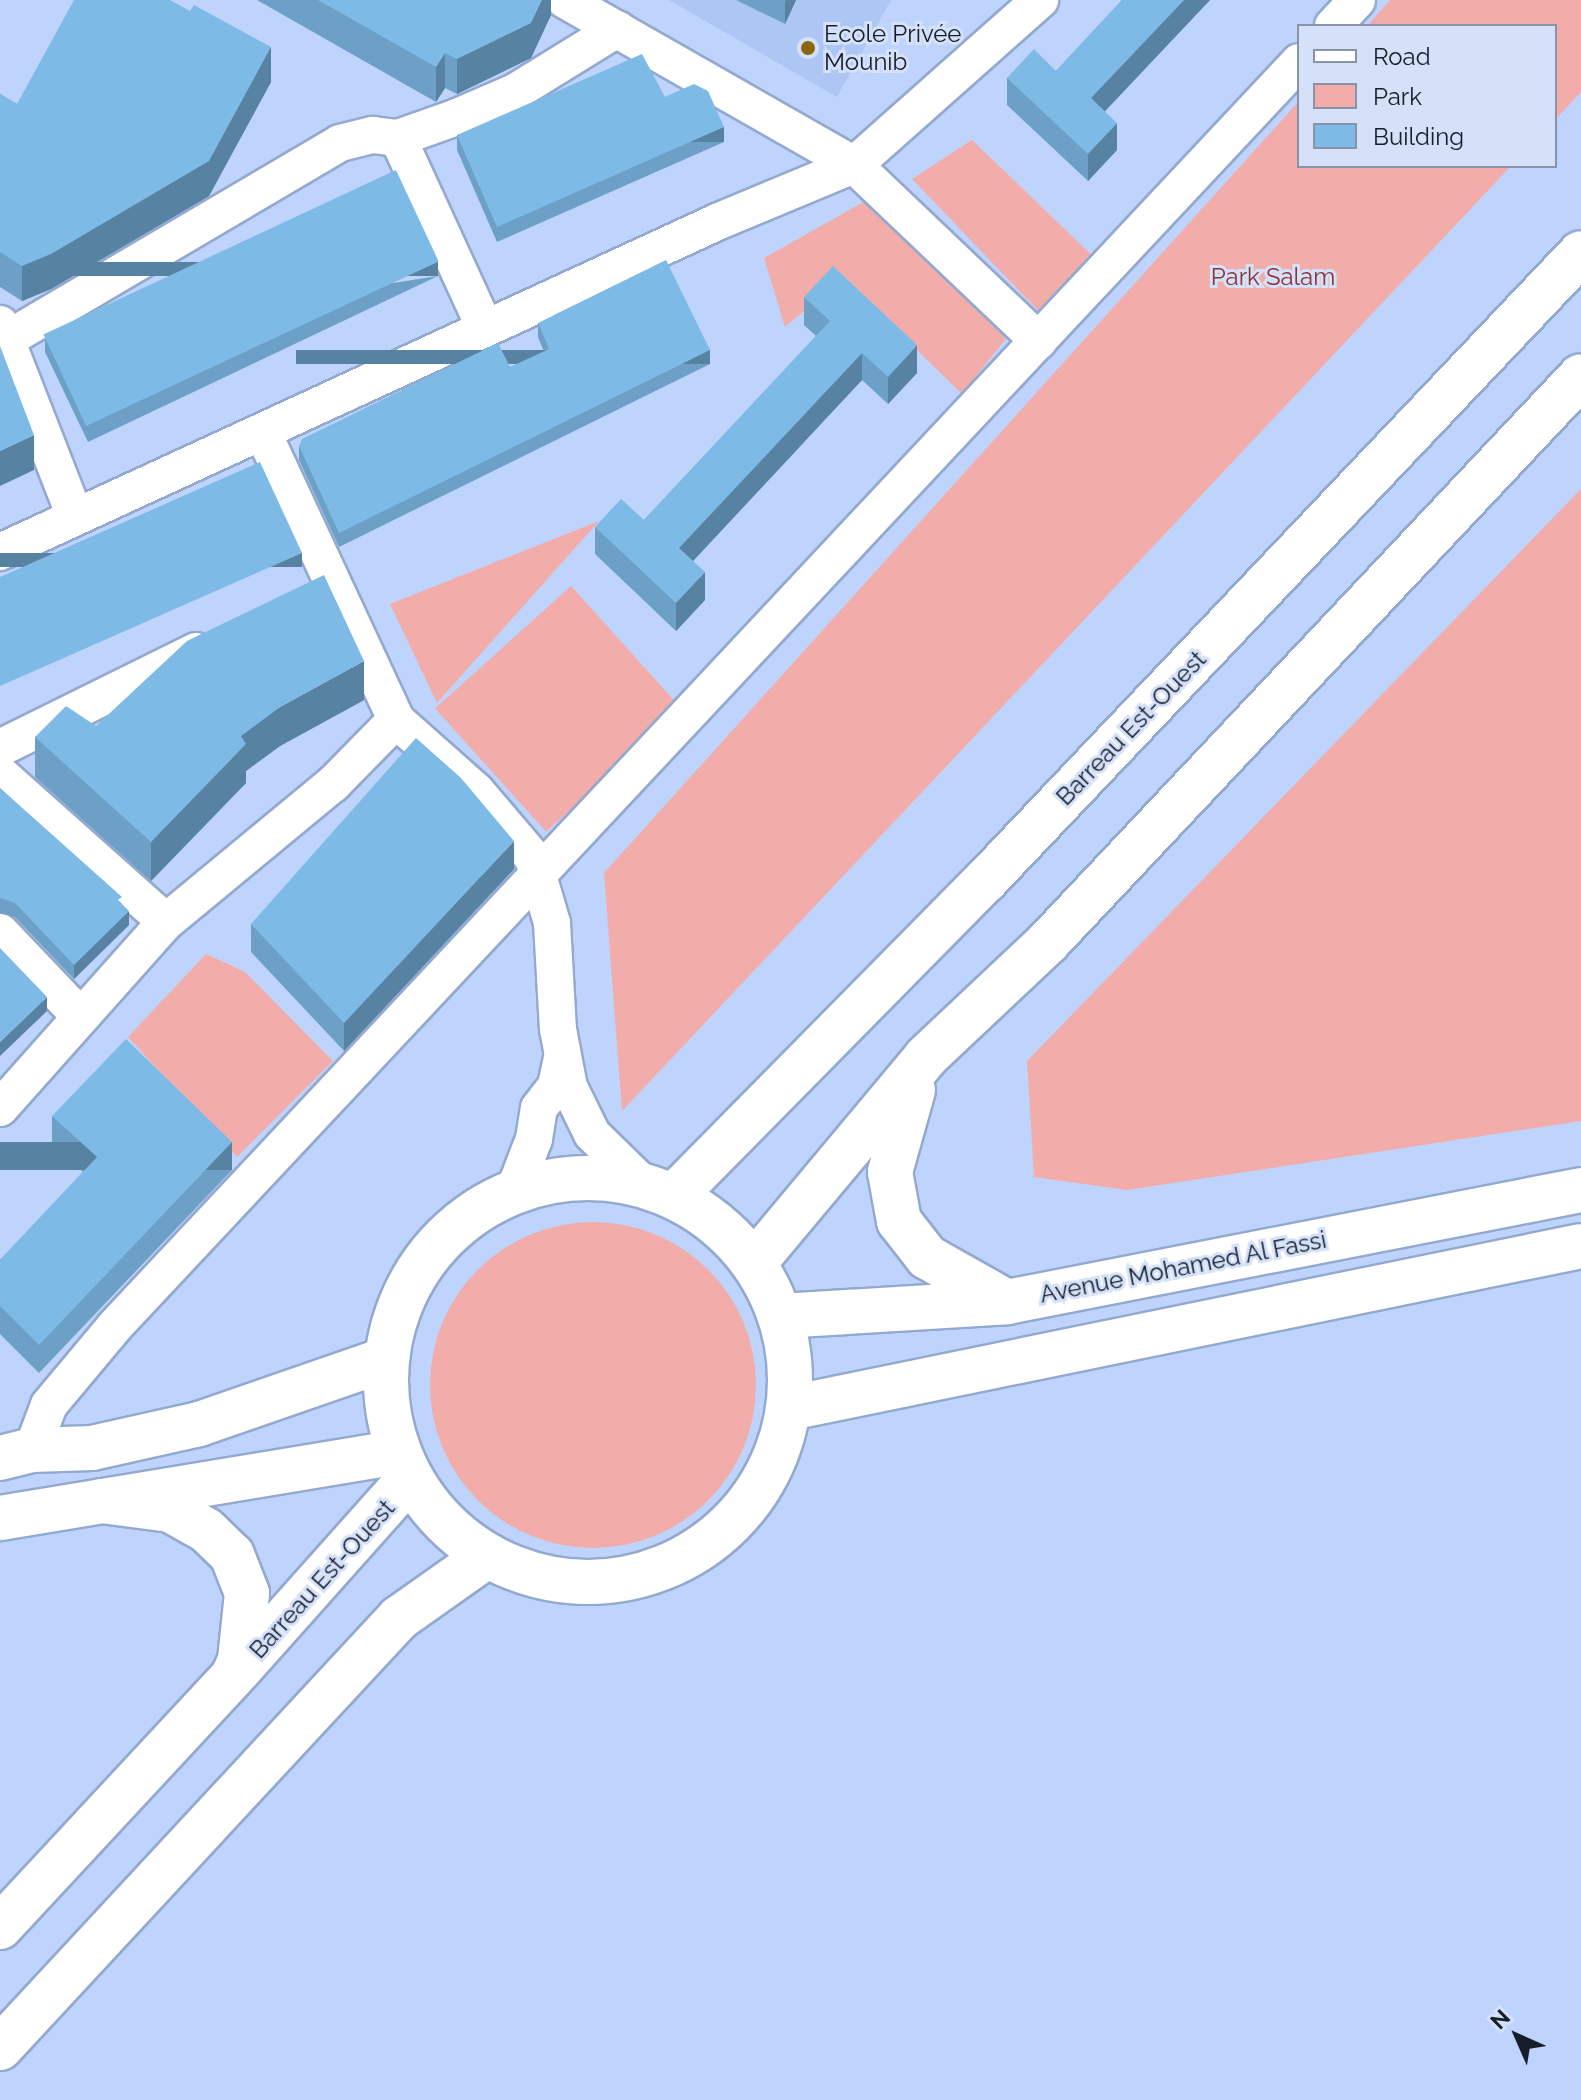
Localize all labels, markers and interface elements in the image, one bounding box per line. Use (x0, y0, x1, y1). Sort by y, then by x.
place label: Ecole Privée Mounib (824, 20, 961, 76)
legend (1297, 24, 1557, 168)
marker: Ecole Privée Mounib (799, 39, 817, 57)
text: Road (1373, 42, 1431, 71)
text: Park (1373, 82, 1422, 111)
text: Building (1373, 122, 1464, 151)
park label: Park Salam (1211, 263, 1335, 291)
street label: Barreau Est-Ouest (1050, 645, 1212, 811)
street label: Avenue Mohamed Al Fassi (1037, 1225, 1329, 1309)
street label: Barreau Est-Ouest (243, 1494, 401, 1664)
north arrow (1477, 1996, 1557, 2076)
text: N (1485, 2004, 1515, 2034)

